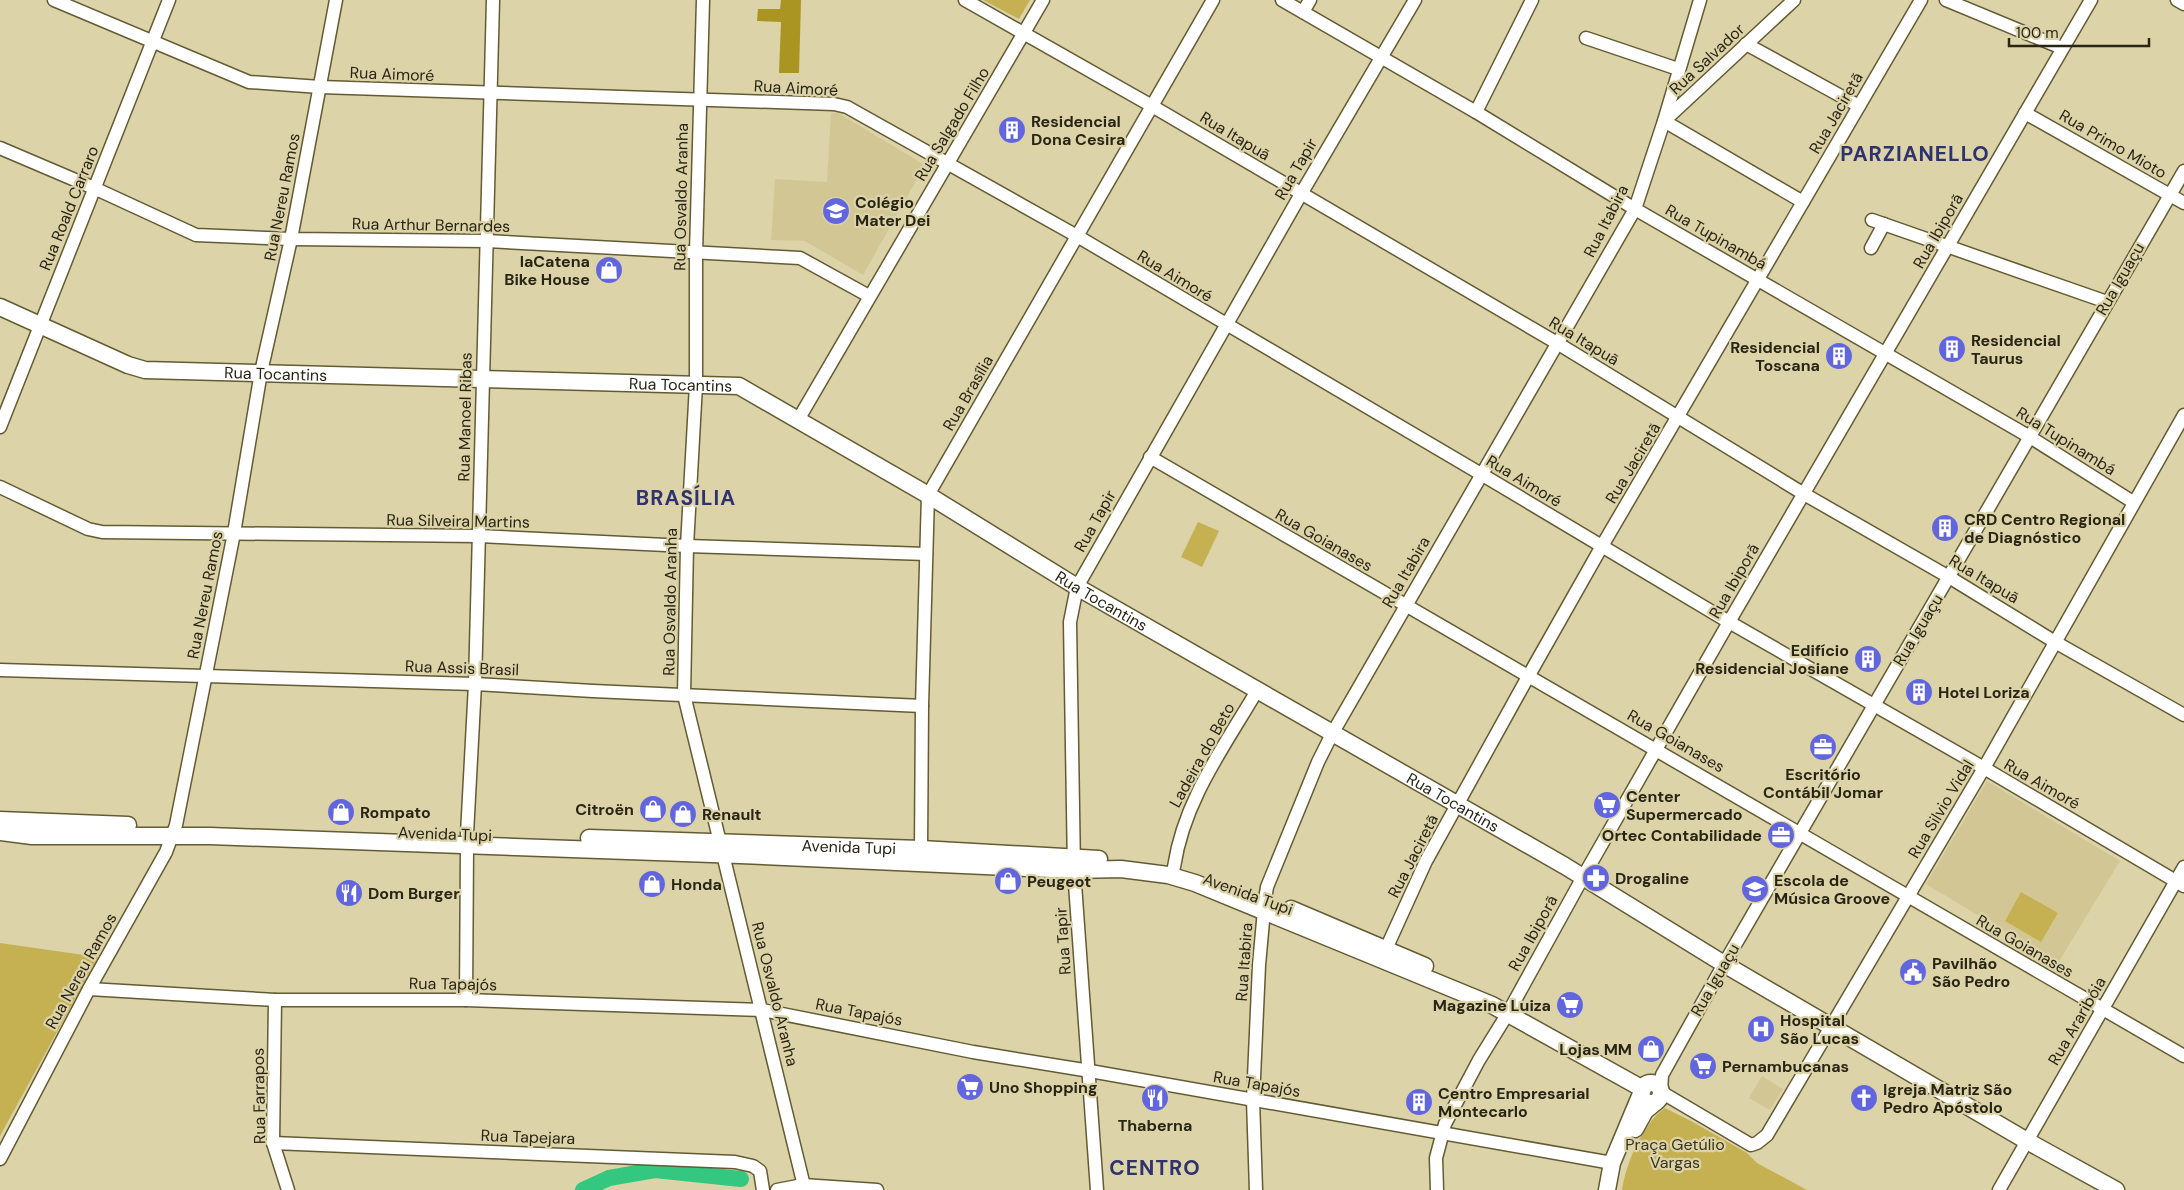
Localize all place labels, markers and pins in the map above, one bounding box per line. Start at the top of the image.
place label: Residencial Dona Cesira [1031,111,1125,150]
building icon: Residencial Dona Cesira [997,115,1027,145]
place label: Colégio Mater Dei [855,192,930,231]
school or university icon: Colégio Mater Dei [821,196,851,226]
place label: laCatena Bike House [504,251,590,290]
shop icon: laCatena Bike House [594,255,624,285]
place label: Residencial Taurus [1971,330,2061,369]
building icon: Residencial Taurus [1937,334,1967,364]
place label: Residencial Toscana [1730,337,1820,376]
building icon: Residencial Toscana [1824,341,1854,371]
place label: CRD Centro Regional de Diagnóstico [1964,509,2125,548]
building icon: CRD Centro Regional de Diagnóstico [1930,513,1960,543]
place label: Edifício Residencial Josiane [1695,640,1849,679]
building icon: Edifício Residencial Josiane [1853,644,1883,674]
building icon: Hotel Loriza [1904,677,1934,707]
place label: Hotel Loriza [1938,682,2030,703]
office icon: Escritório Contábil Jomar [1808,732,1838,762]
place label: Escritório Contábil Jomar [1763,764,1883,803]
place label: Center Supermercado [1626,786,1743,825]
supermarket icon: Center Supermercado [1592,790,1622,820]
shop icon: Citroën [638,794,668,824]
shop icon: Rompato [326,797,356,827]
place label: Citroën [575,799,634,820]
shop icon: Renault [668,799,698,829]
place label: Rompato [360,802,431,823]
place label: Renault [702,804,762,825]
office icon: Ortec Contabilidade [1766,820,1796,850]
place label: Ortec Contabilidade [1602,825,1762,846]
pharmacy icon: Drogaline [1581,863,1611,893]
shop icon: Peugeot [993,866,1023,896]
place label: Drogaline [1615,868,1689,889]
shop icon: Honda [637,869,667,899]
place label: Escola de Música Groove [1774,870,1890,909]
place label: Peugeot [1027,871,1091,892]
place label: Honda [671,874,722,895]
school or university icon: Escola de Música Groove [1740,874,1770,904]
restaurant icon: Dom Burger [334,878,364,908]
place label: Dom Burger [368,883,460,904]
place label: Pavilhão São Pedro [1932,953,2010,992]
public building icon: Pavilhão São Pedro [1898,957,1928,987]
supermarket icon: Magazine Luiza [1555,990,1585,1020]
place label: Magazine Luiza [1433,995,1551,1016]
place label: Hospital São Lucas [1780,1010,1859,1049]
hospital icon: Hospital São Lucas [1746,1014,1776,1044]
shop icon: Lojas MM [1636,1034,1666,1064]
place label: Lojas MM [1559,1039,1632,1060]
supermarket icon: Pernambucanas [1688,1051,1718,1081]
place label: Pernambucanas [1722,1056,1849,1077]
supermarket icon: Uno Shopping [955,1072,985,1102]
place label: Uno Shopping [989,1077,1097,1098]
place label: Igreja Matriz São Pedro Apóstolo [1883,1079,2012,1118]
restaurant icon: Thaberna [1140,1083,1170,1113]
place label: Centro Empresarial Montecarlo [1438,1083,1590,1122]
church icon: Igreja Matriz São Pedro Apóstolo [1849,1083,1879,1113]
building icon: Centro Empresarial Montecarlo [1404,1087,1434,1117]
place label: Thaberna [1118,1115,1192,1136]

